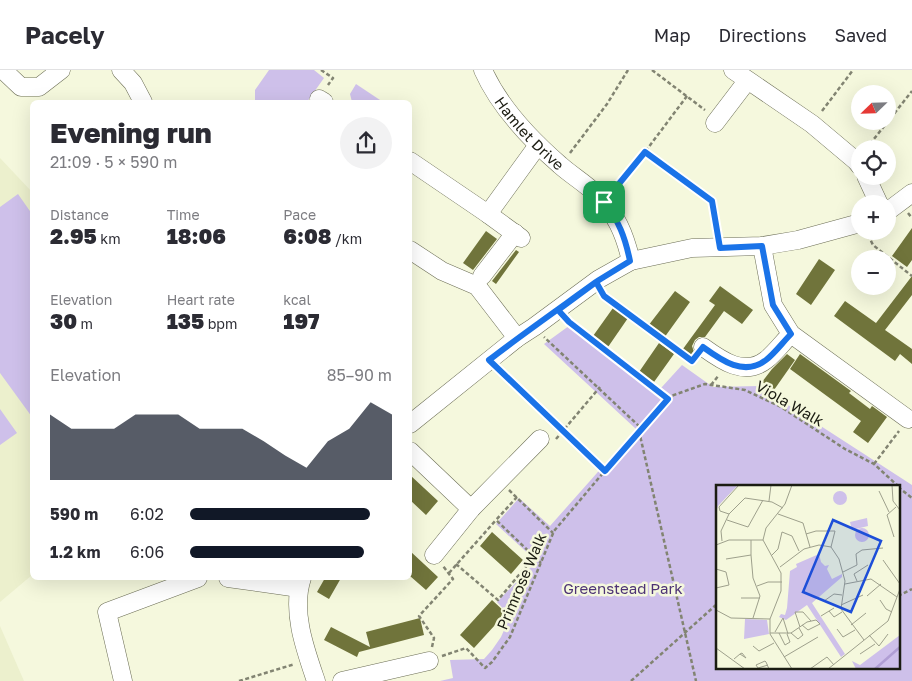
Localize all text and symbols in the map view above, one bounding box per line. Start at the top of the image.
text: Pacely [25,20,105,49]
text: Map [654,24,690,46]
text: Directions [718,24,806,46]
text: Saved [834,24,887,46]
north arrow [851,85,896,130]
map controls [851,85,896,295]
street label: Hamlet Drive [491,93,568,174]
text: Evening run [50,116,212,149]
button: share [340,117,392,169]
button: locate [851,140,896,185]
text: 21:09 · 5 × 590 m [50,152,177,172]
pin [583,181,625,223]
icon: arrive [590,188,618,216]
button: + [851,195,896,240]
text: Distance [50,206,109,223]
text: Time [167,206,200,223]
text: Pace [283,206,316,223]
text: 2.95 [50,223,97,249]
text: 18:06 [167,223,226,249]
text: 6:08 [283,223,332,249]
text: km [97,230,121,247]
text: /km [332,230,362,247]
button: − [851,250,896,295]
text: Elevation [50,291,112,308]
text: Heart rate [167,291,235,308]
text: kcal [283,291,311,308]
text: 30 [50,308,77,334]
text: 135 [167,308,204,334]
text: 197 [283,308,320,334]
text: m [77,315,93,332]
text: bpm [204,315,237,332]
text: Elevation [50,365,121,385]
text: 85–90 m [327,365,392,385]
street label: Viola Walk [753,376,828,430]
inset map [716,485,900,668]
text: 590 m [50,504,98,524]
text: 6:02 [130,504,164,524]
street label: Primrose Walk [492,529,550,632]
text: 1.2 km [50,542,100,562]
text: 6:06 [130,542,164,562]
park label: Greenstead Park [563,579,683,597]

